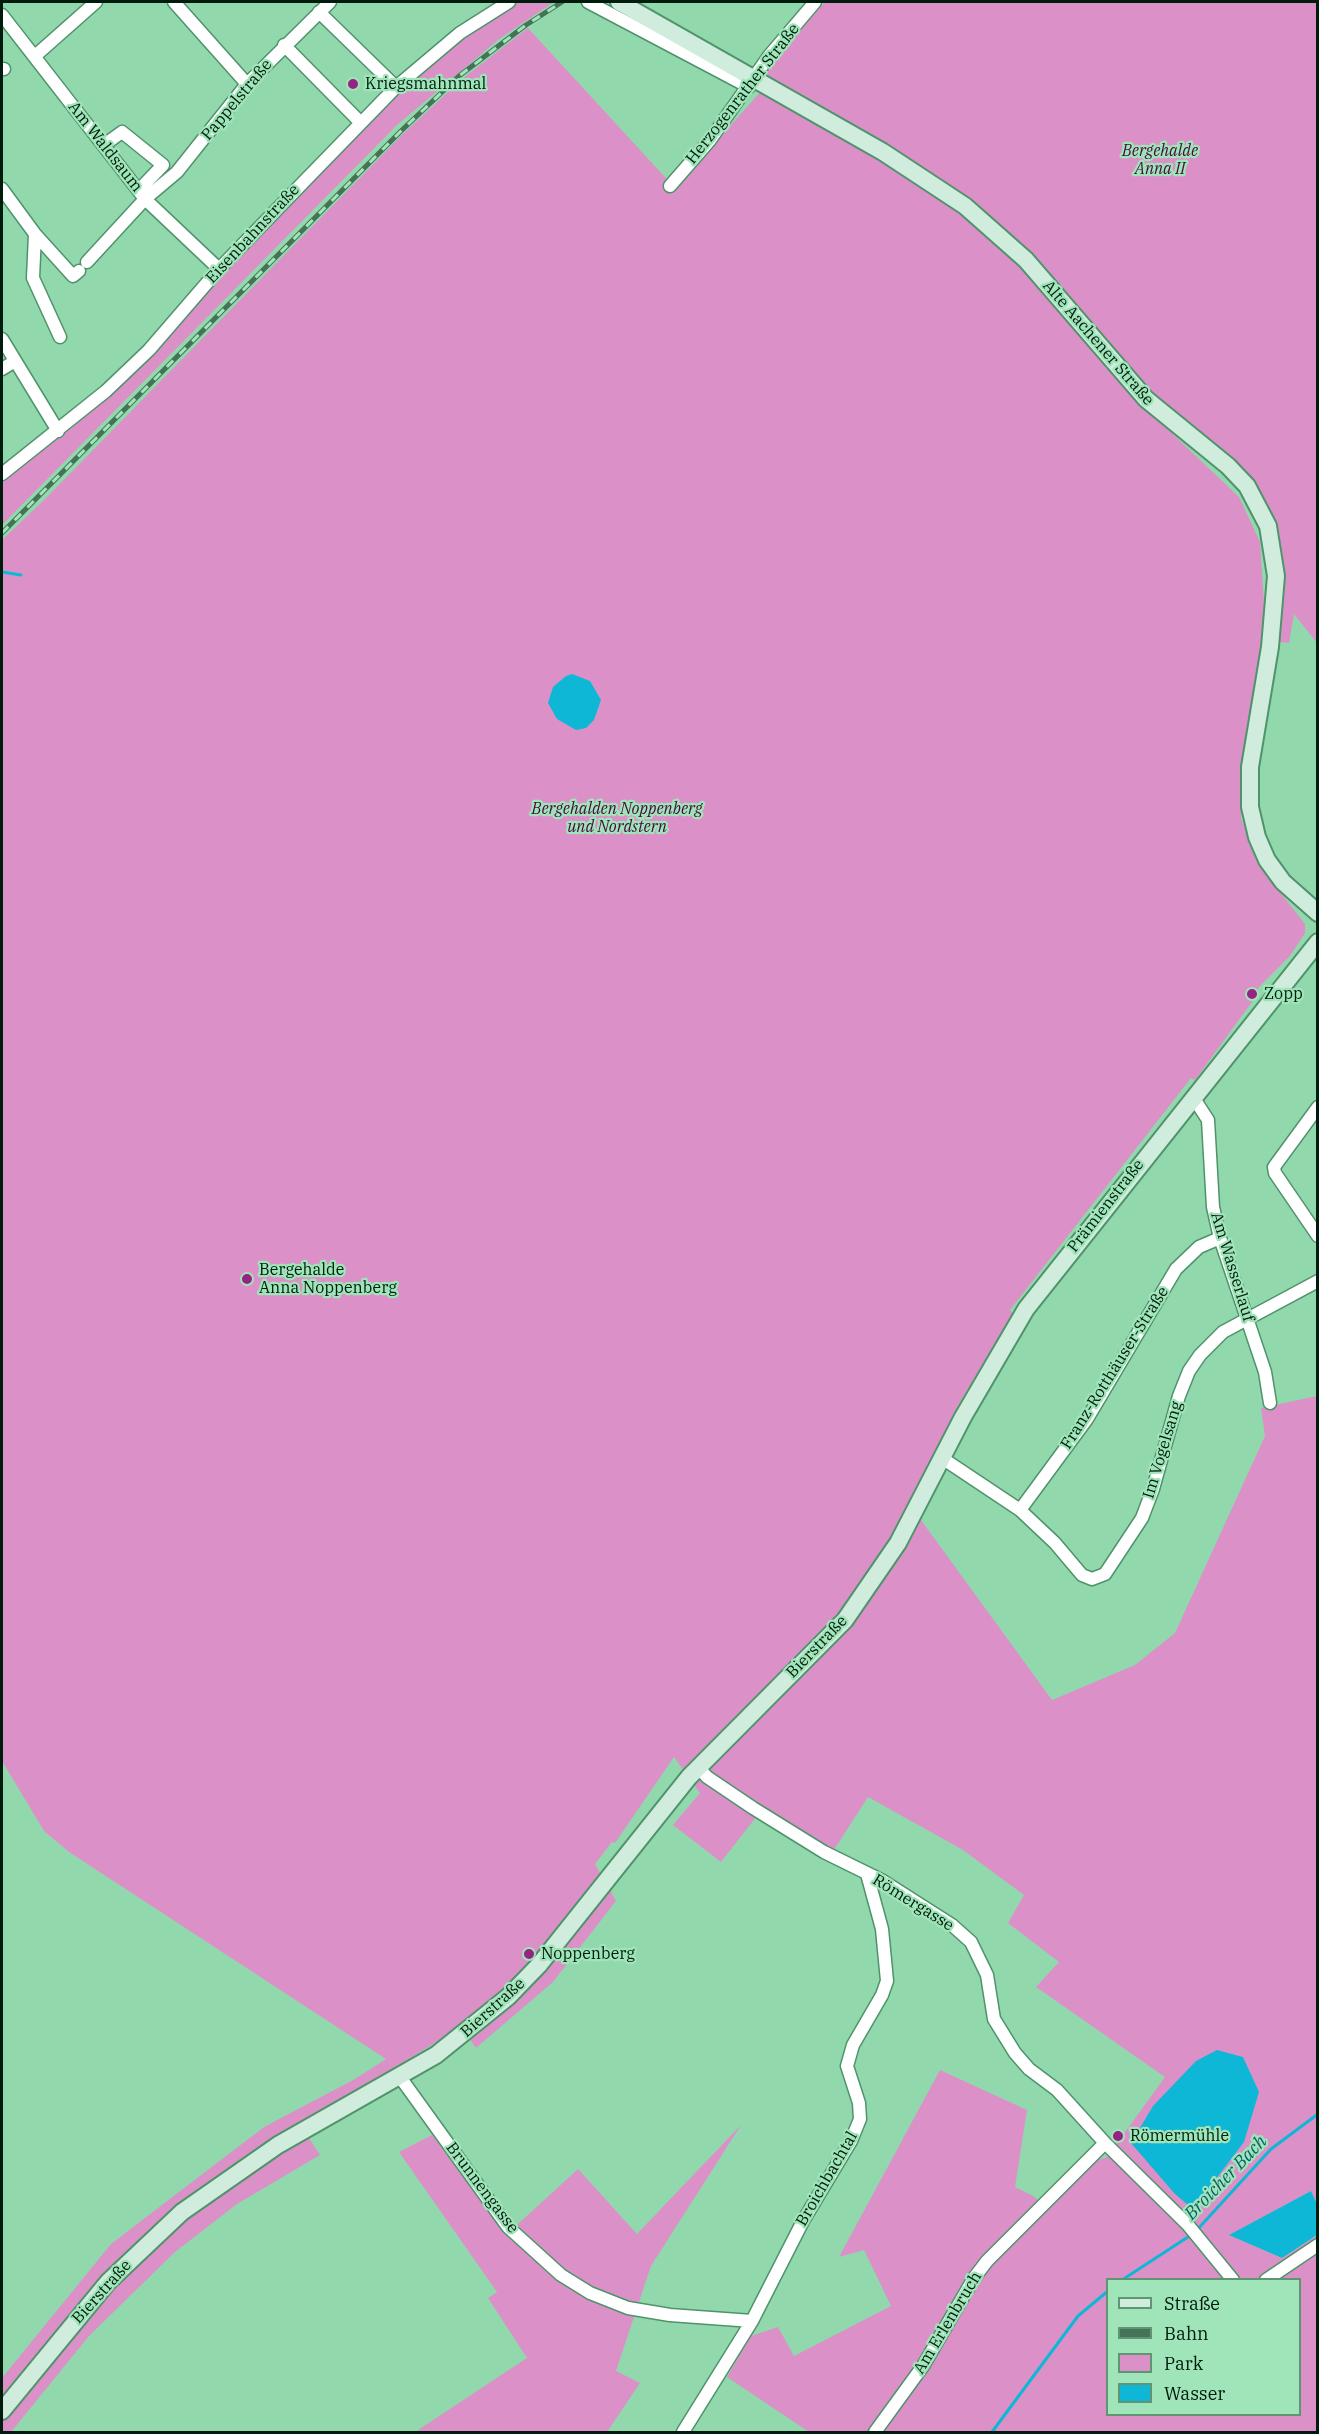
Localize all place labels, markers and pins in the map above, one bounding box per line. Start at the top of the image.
place label: Kriegsmahnmal [365,74,486,94]
marker: Kriegsmahnmal [346,77,360,91]
place label: Zopp [1264,984,1303,1004]
marker: Zopp [1245,987,1259,1001]
place label: Bergehalde Anna Noppenberg [259,1260,397,1298]
marker: Bergehalde Anna Noppenberg [240,1272,254,1286]
place label: Noppenberg [541,1944,635,1964]
marker: Noppenberg [522,1947,536,1961]
place label: Römermühle [1130,2126,1229,2146]
marker: Römermühle [1111,2129,1125,2143]

